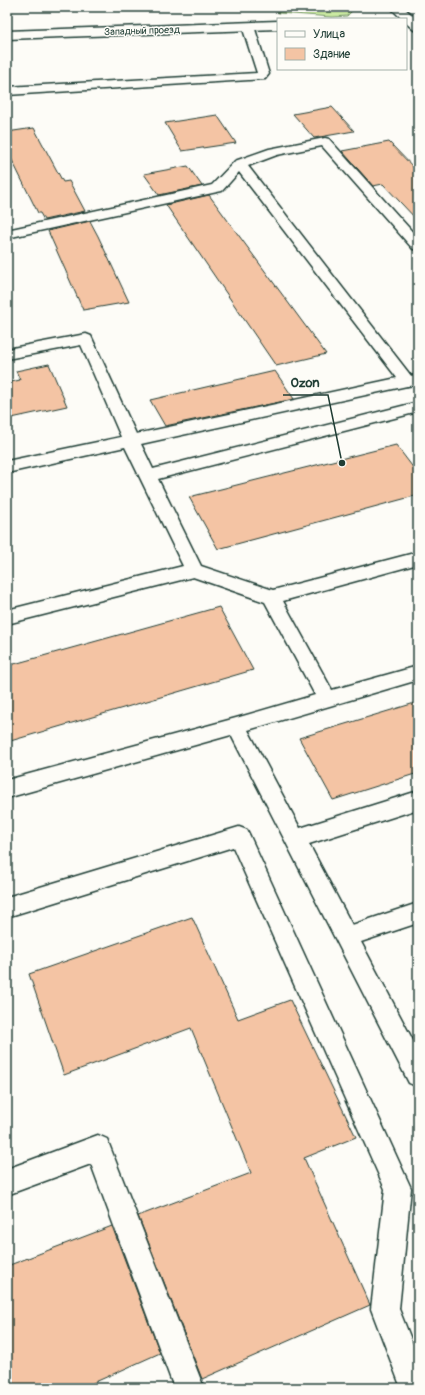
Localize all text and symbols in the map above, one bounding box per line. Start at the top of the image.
legend [277,18,407,70]
street label: Западный проезд [104,24,180,38]
text: Улица [313,27,345,42]
text: Здание [313,47,350,62]
callout: Ozon [283,370,328,395]
text: Ozon [290,375,320,391]

